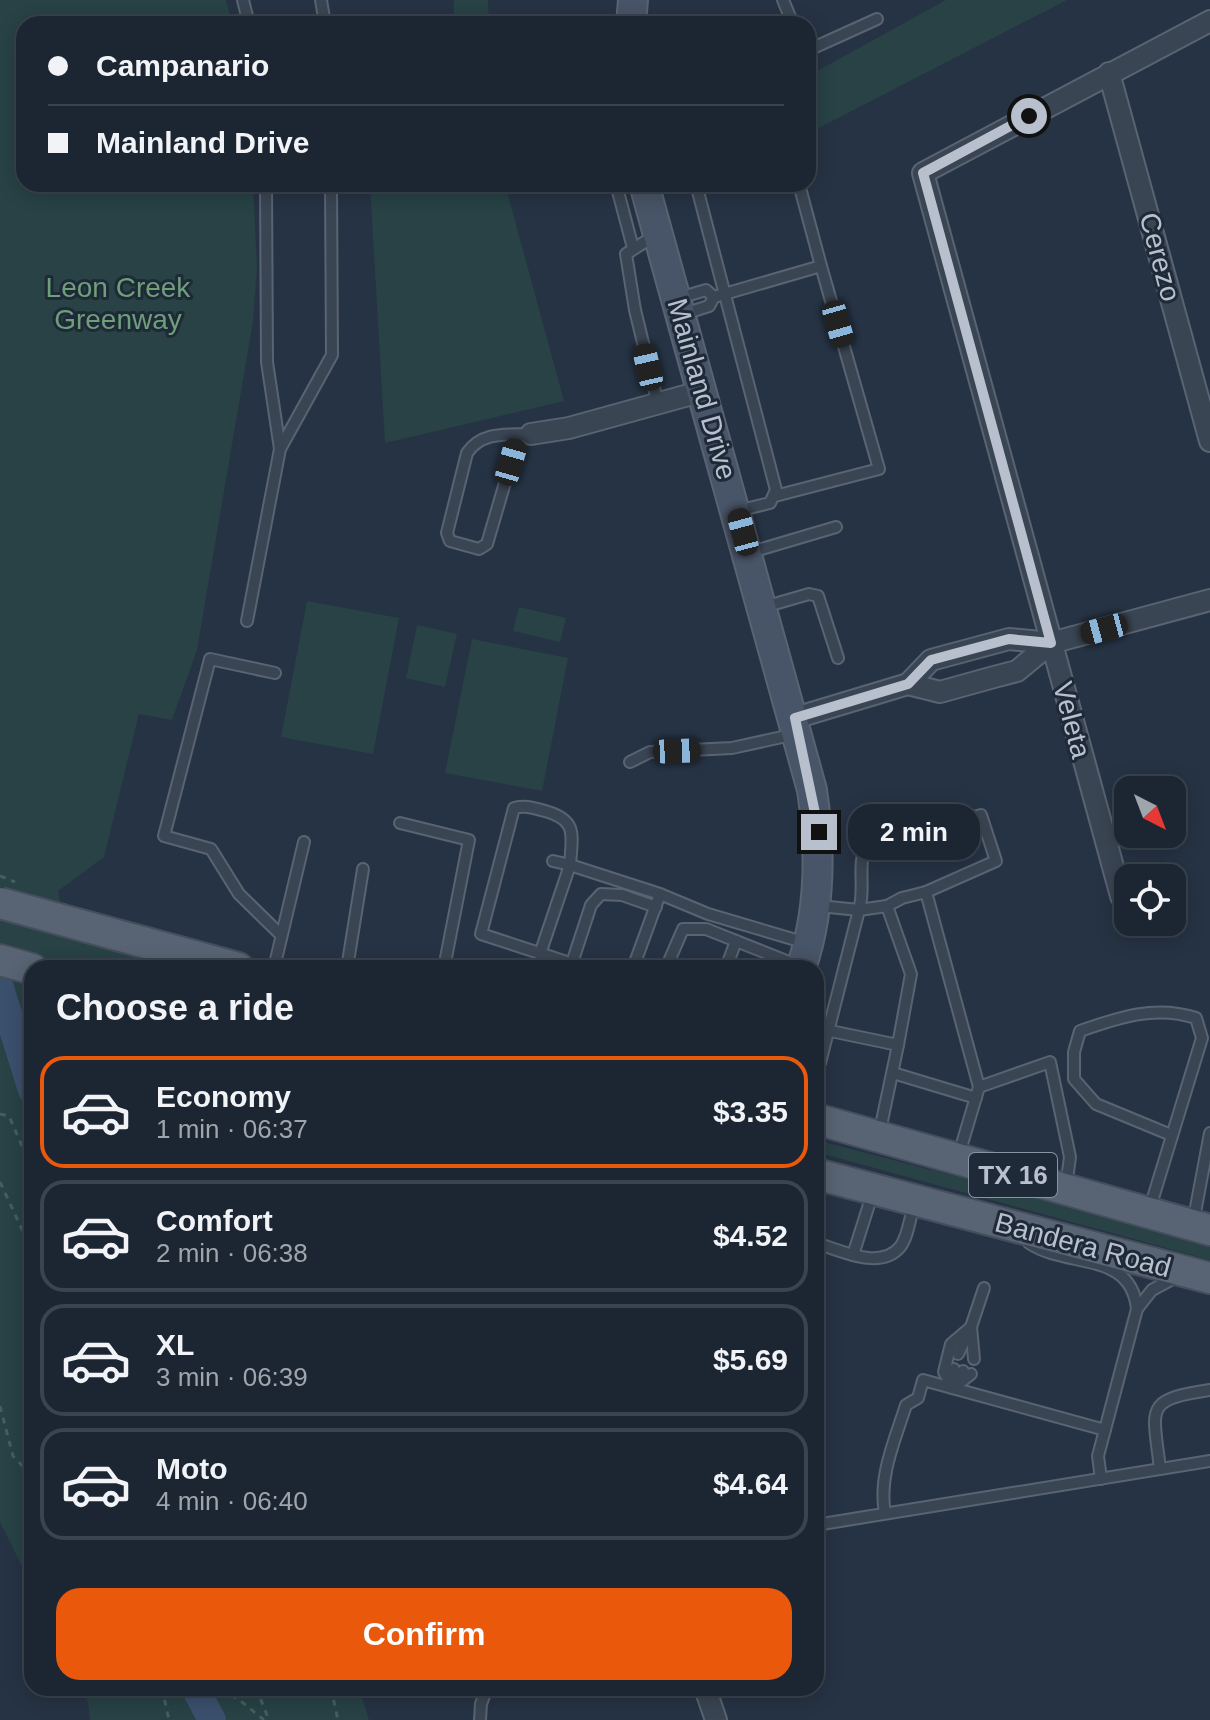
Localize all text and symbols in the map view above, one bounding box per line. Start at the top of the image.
text: Campanario [96,49,269,82]
route start [1011,98,1047,134]
text: Mainland Drive [96,126,309,159]
street label: Cerezo [1133,209,1187,305]
park label: Leon Creek Greenway [46,272,191,335]
street label: Mainland Drive [661,295,743,483]
car [820,298,856,350]
car [631,341,665,393]
car [493,436,529,488]
car [725,506,761,558]
car [1078,611,1130,647]
street label: Veleta [1047,678,1097,762]
car [653,738,701,764]
north arrow [1114,776,1186,848]
map controls [1114,776,1186,936]
callout: 2 min [847,804,979,860]
route end [801,814,837,850]
text: 2 min [880,817,948,847]
button: locate [1114,864,1186,936]
text: Choose a ride [56,987,294,1028]
icon: car [60,1076,132,1148]
text: Economy [156,1080,291,1113]
text: $3.35 [713,1095,788,1128]
text: 1 min · 06:37 [156,1114,308,1144]
road number: TX 16 [969,1153,1057,1197]
icon: car [60,1200,132,1272]
text: Comfort [156,1204,273,1237]
street label: Bandera Road [992,1207,1174,1283]
text: $4.52 [713,1219,788,1252]
text: 2 min · 06:38 [156,1238,308,1268]
icon: car [60,1324,132,1396]
text: XL [156,1328,194,1361]
text: $5.69 [713,1343,788,1376]
text: 3 min · 06:39 [156,1362,308,1392]
icon: car [60,1448,132,1520]
text: Moto [156,1452,228,1485]
text: $4.64 [713,1467,788,1500]
text: 4 min · 06:40 [156,1486,308,1516]
button: Confirm [56,1588,792,1680]

